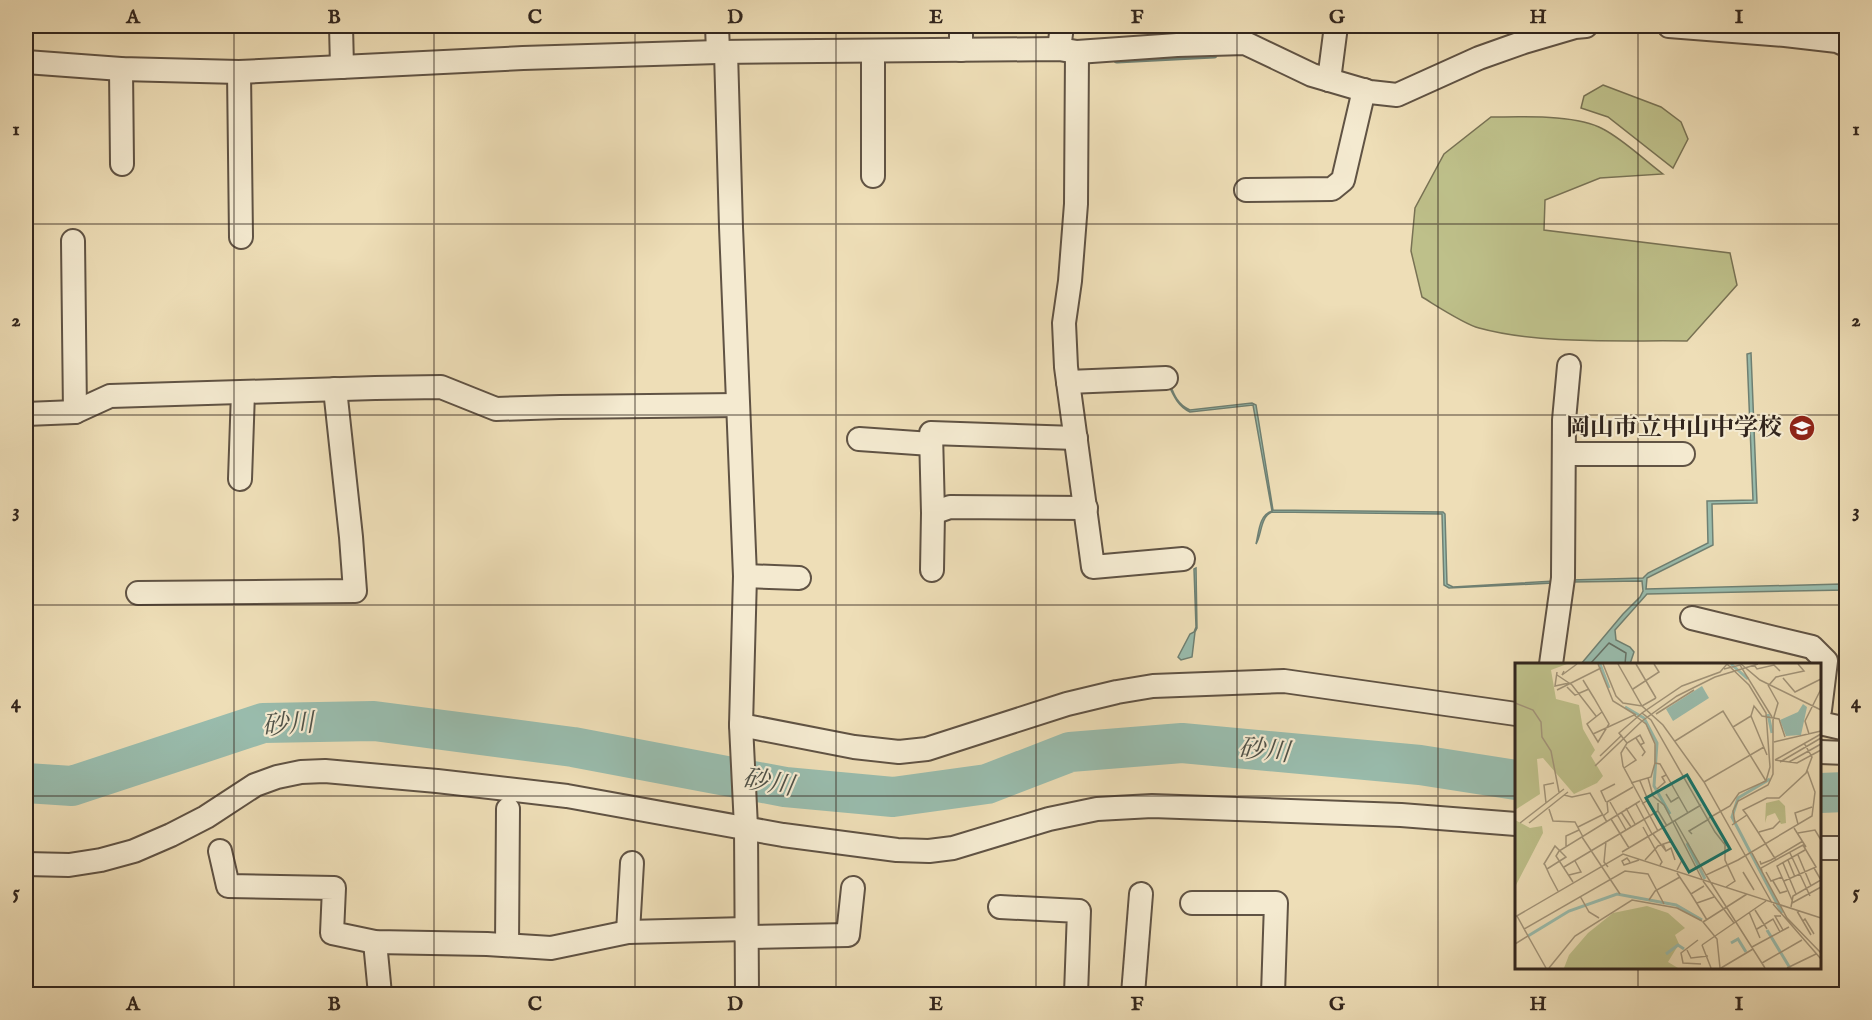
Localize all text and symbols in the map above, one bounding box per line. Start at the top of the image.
text: A [125,5,141,30]
text: B [327,5,341,30]
text: C [528,5,542,30]
text: D [727,5,743,30]
text: E [929,5,943,30]
text: F [1131,5,1144,30]
text: G [1329,5,1346,30]
text: H [1529,5,1547,30]
text: I [1735,5,1744,30]
text: 1 [12,117,20,142]
text: 1 [1852,117,1860,142]
text: 2 [11,308,21,333]
text: 2 [1851,308,1861,333]
place label: 岡山市立中山中学校 [1566,413,1782,444]
school or university icon: 岡山市立中山中学校 [1787,413,1817,443]
text: 3 [12,499,20,524]
text: 3 [1852,499,1860,524]
inset map [1515,663,1821,969]
text: 4 [11,690,22,715]
text: 4 [1851,690,1862,715]
water label: 砂川 [261,707,318,743]
water label: 砂川 [1237,732,1294,770]
water label: 砂川 [740,763,799,804]
text: 5 [12,880,20,905]
text: 5 [1852,880,1860,905]
text: A [125,992,141,1017]
text: B [327,992,341,1017]
text: C [528,992,542,1017]
text: D [727,992,743,1017]
text: E [929,992,943,1017]
text: F [1131,992,1144,1017]
text: G [1329,992,1346,1017]
text: H [1529,992,1547,1017]
text: I [1735,992,1744,1017]

